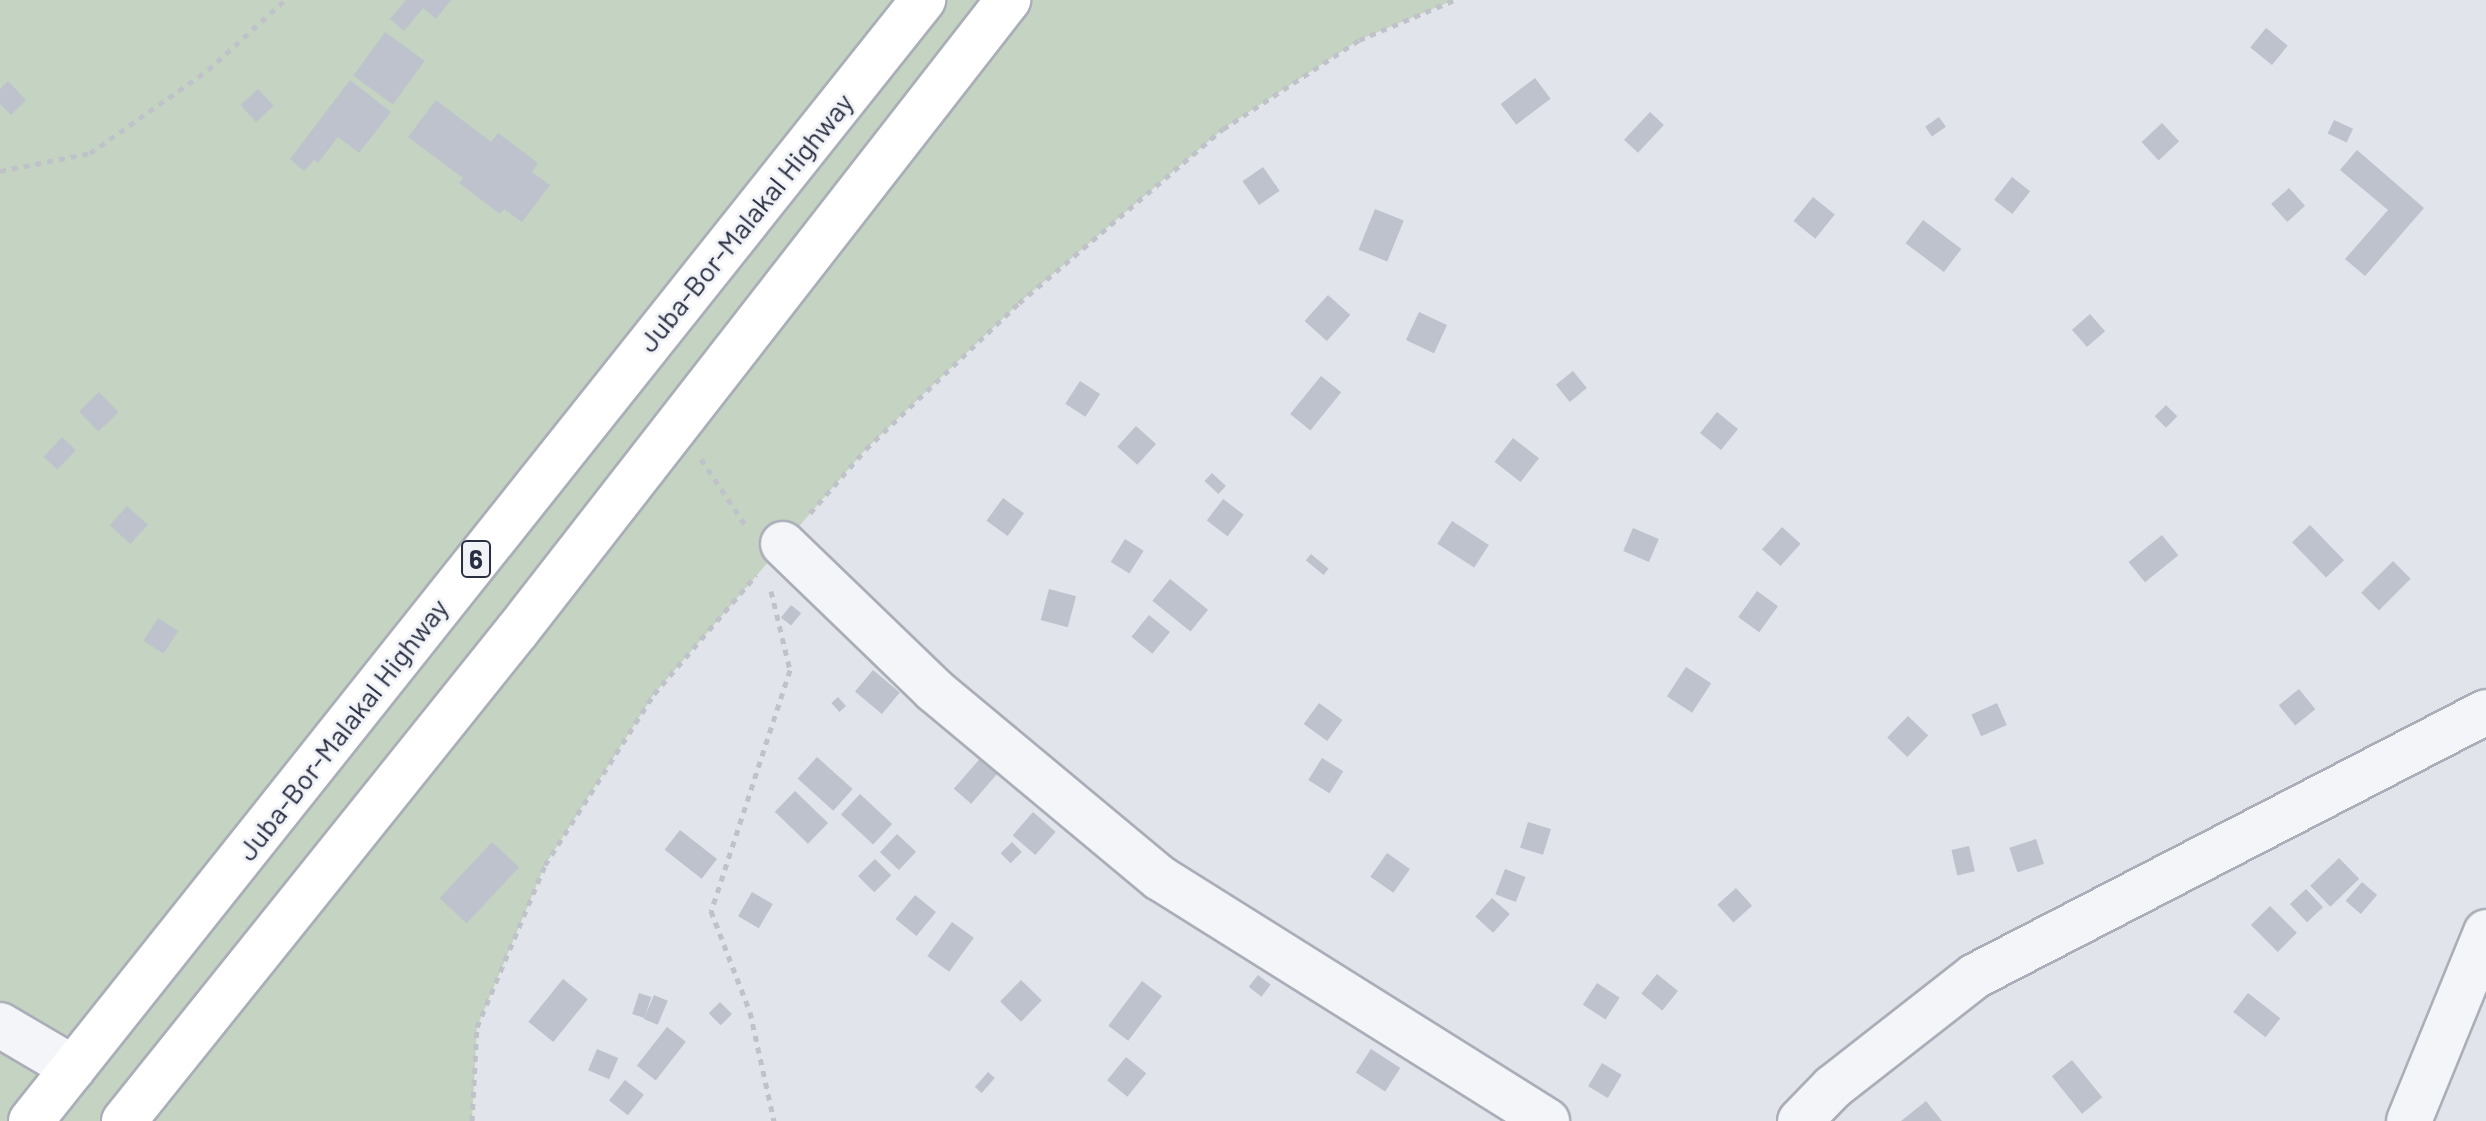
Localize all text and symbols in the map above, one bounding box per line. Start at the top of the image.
street label: Juba-Bor-Malakal Highway [630,86,860,358]
road number: 6 [460,537,492,581]
street label: Juba-Bor-Malakal Highway [229,591,455,867]

